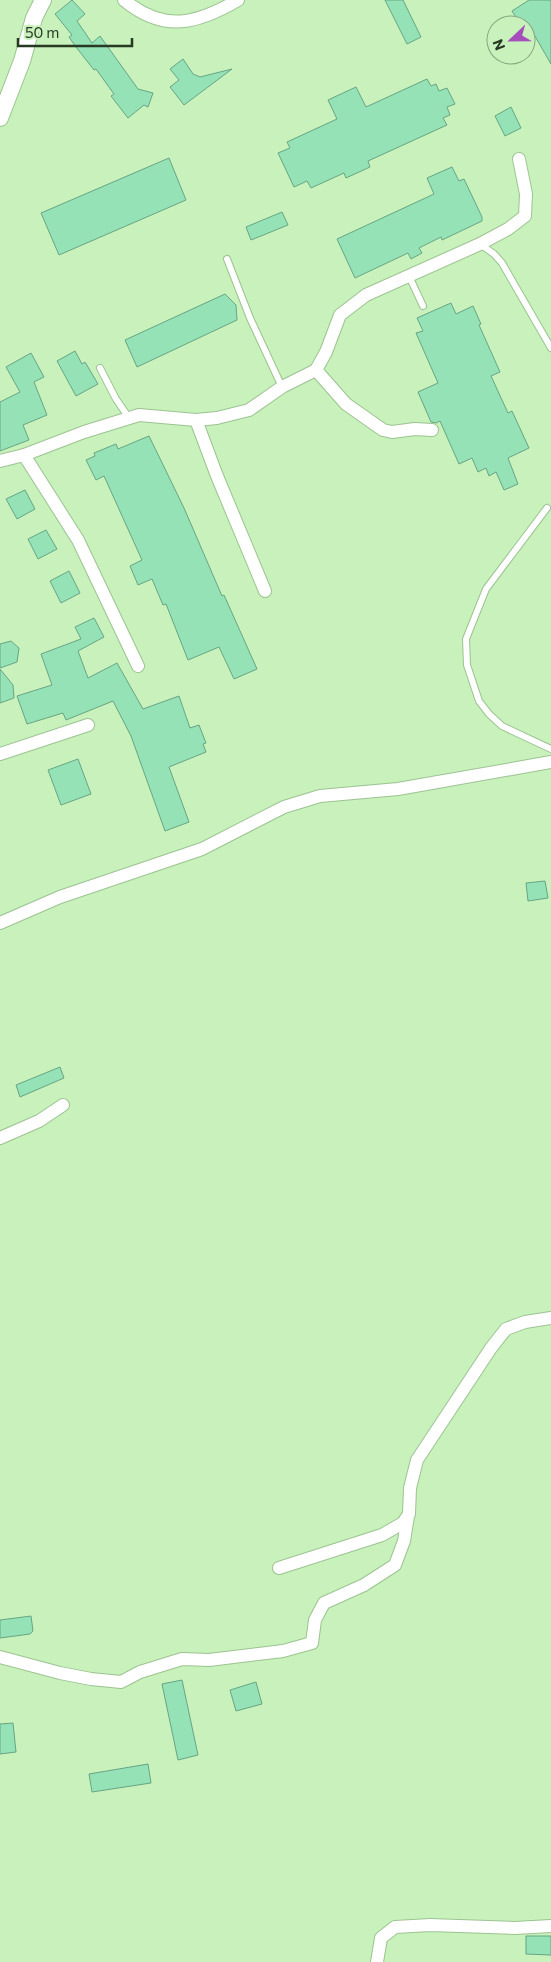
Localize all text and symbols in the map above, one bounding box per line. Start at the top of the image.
scale bar [18,15,131,47]
north arrow [486,15,536,65]
text: 50 m [25,23,59,41]
text: N [489,37,508,53]

